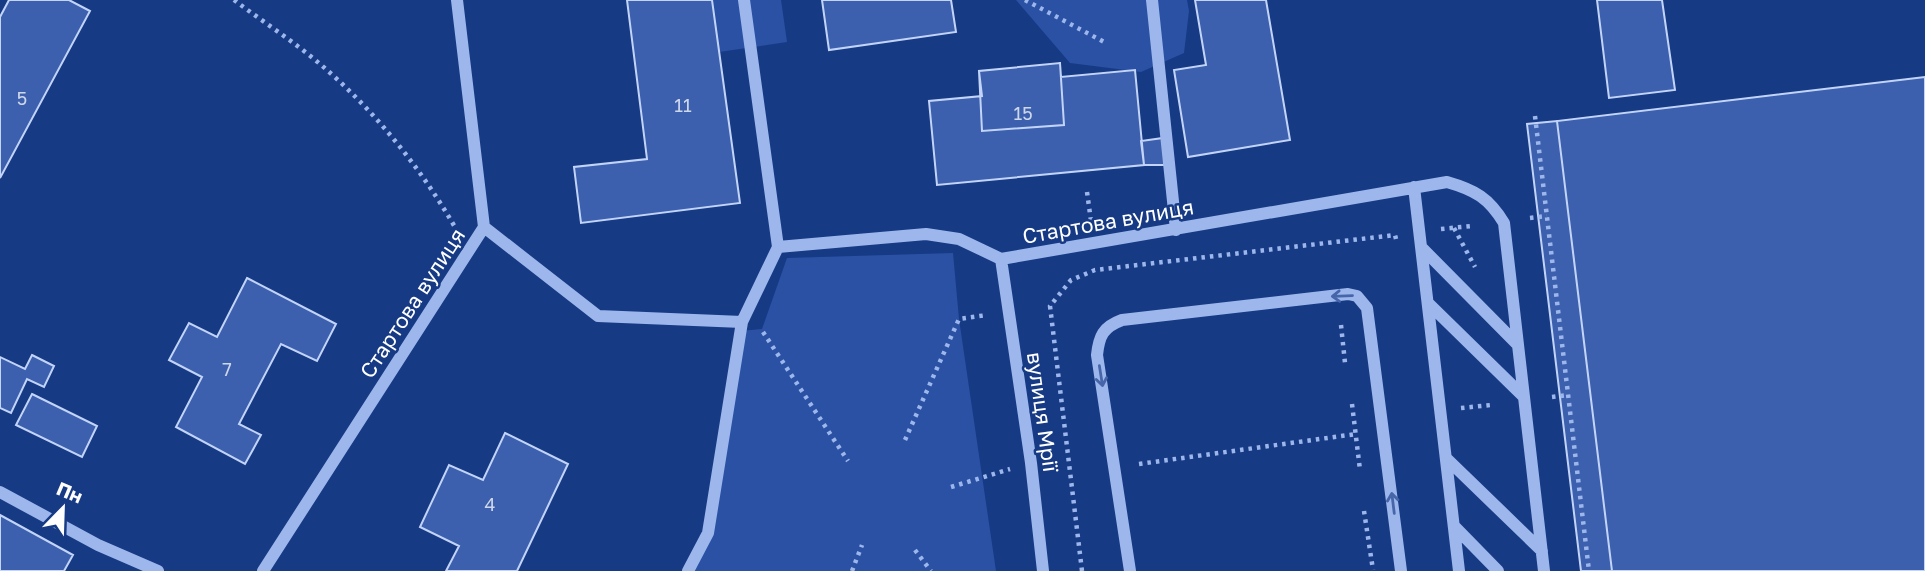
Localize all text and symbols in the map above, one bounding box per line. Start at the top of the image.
house number: 5 [17,87,27,109]
house number: 11 [674,94,692,116]
house number: 15 [1013,102,1033,124]
street label: Стартова вулиця [1020,193,1196,249]
street label: Стартова вулиця [354,223,470,383]
one-way arrow [1331,289,1354,303]
street label: вулиця Мрії [1022,350,1064,475]
house number: 7 [222,358,232,380]
one-way arrow [1095,364,1108,386]
north arrow [28,473,98,543]
text: Пн [53,476,86,508]
one-way arrow [1386,492,1399,515]
house number: 4 [485,493,496,515]

